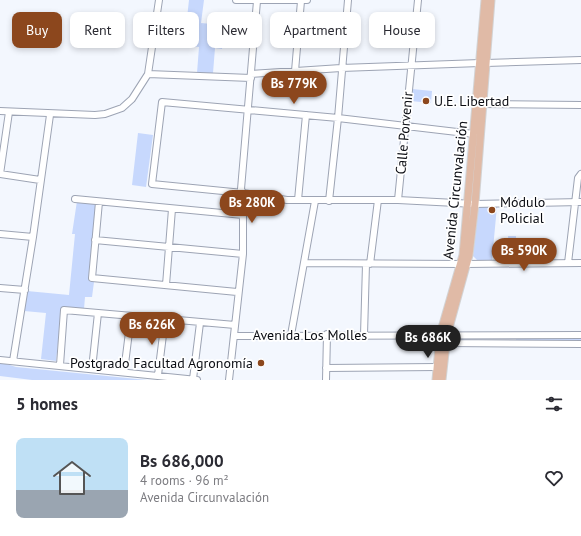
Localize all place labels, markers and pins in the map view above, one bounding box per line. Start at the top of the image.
pin: Bs 779K [257,71,331,105]
place label: U.E. Libertad [434,92,509,110]
marker: U.E. Libertad [421,96,431,106]
pin: Bs 280K [215,190,289,224]
place label: Módulo Policial [500,193,545,227]
marker: Módulo Policial [487,205,497,215]
pin: Bs 590K [487,238,561,272]
pin: Bs 626K [115,312,189,346]
pin: Bs 686K [391,325,465,359]
place label: Postgrado Facultad Agronomía [70,354,253,372]
marker: Postgrado Facultad Agronomía [256,358,266,368]

